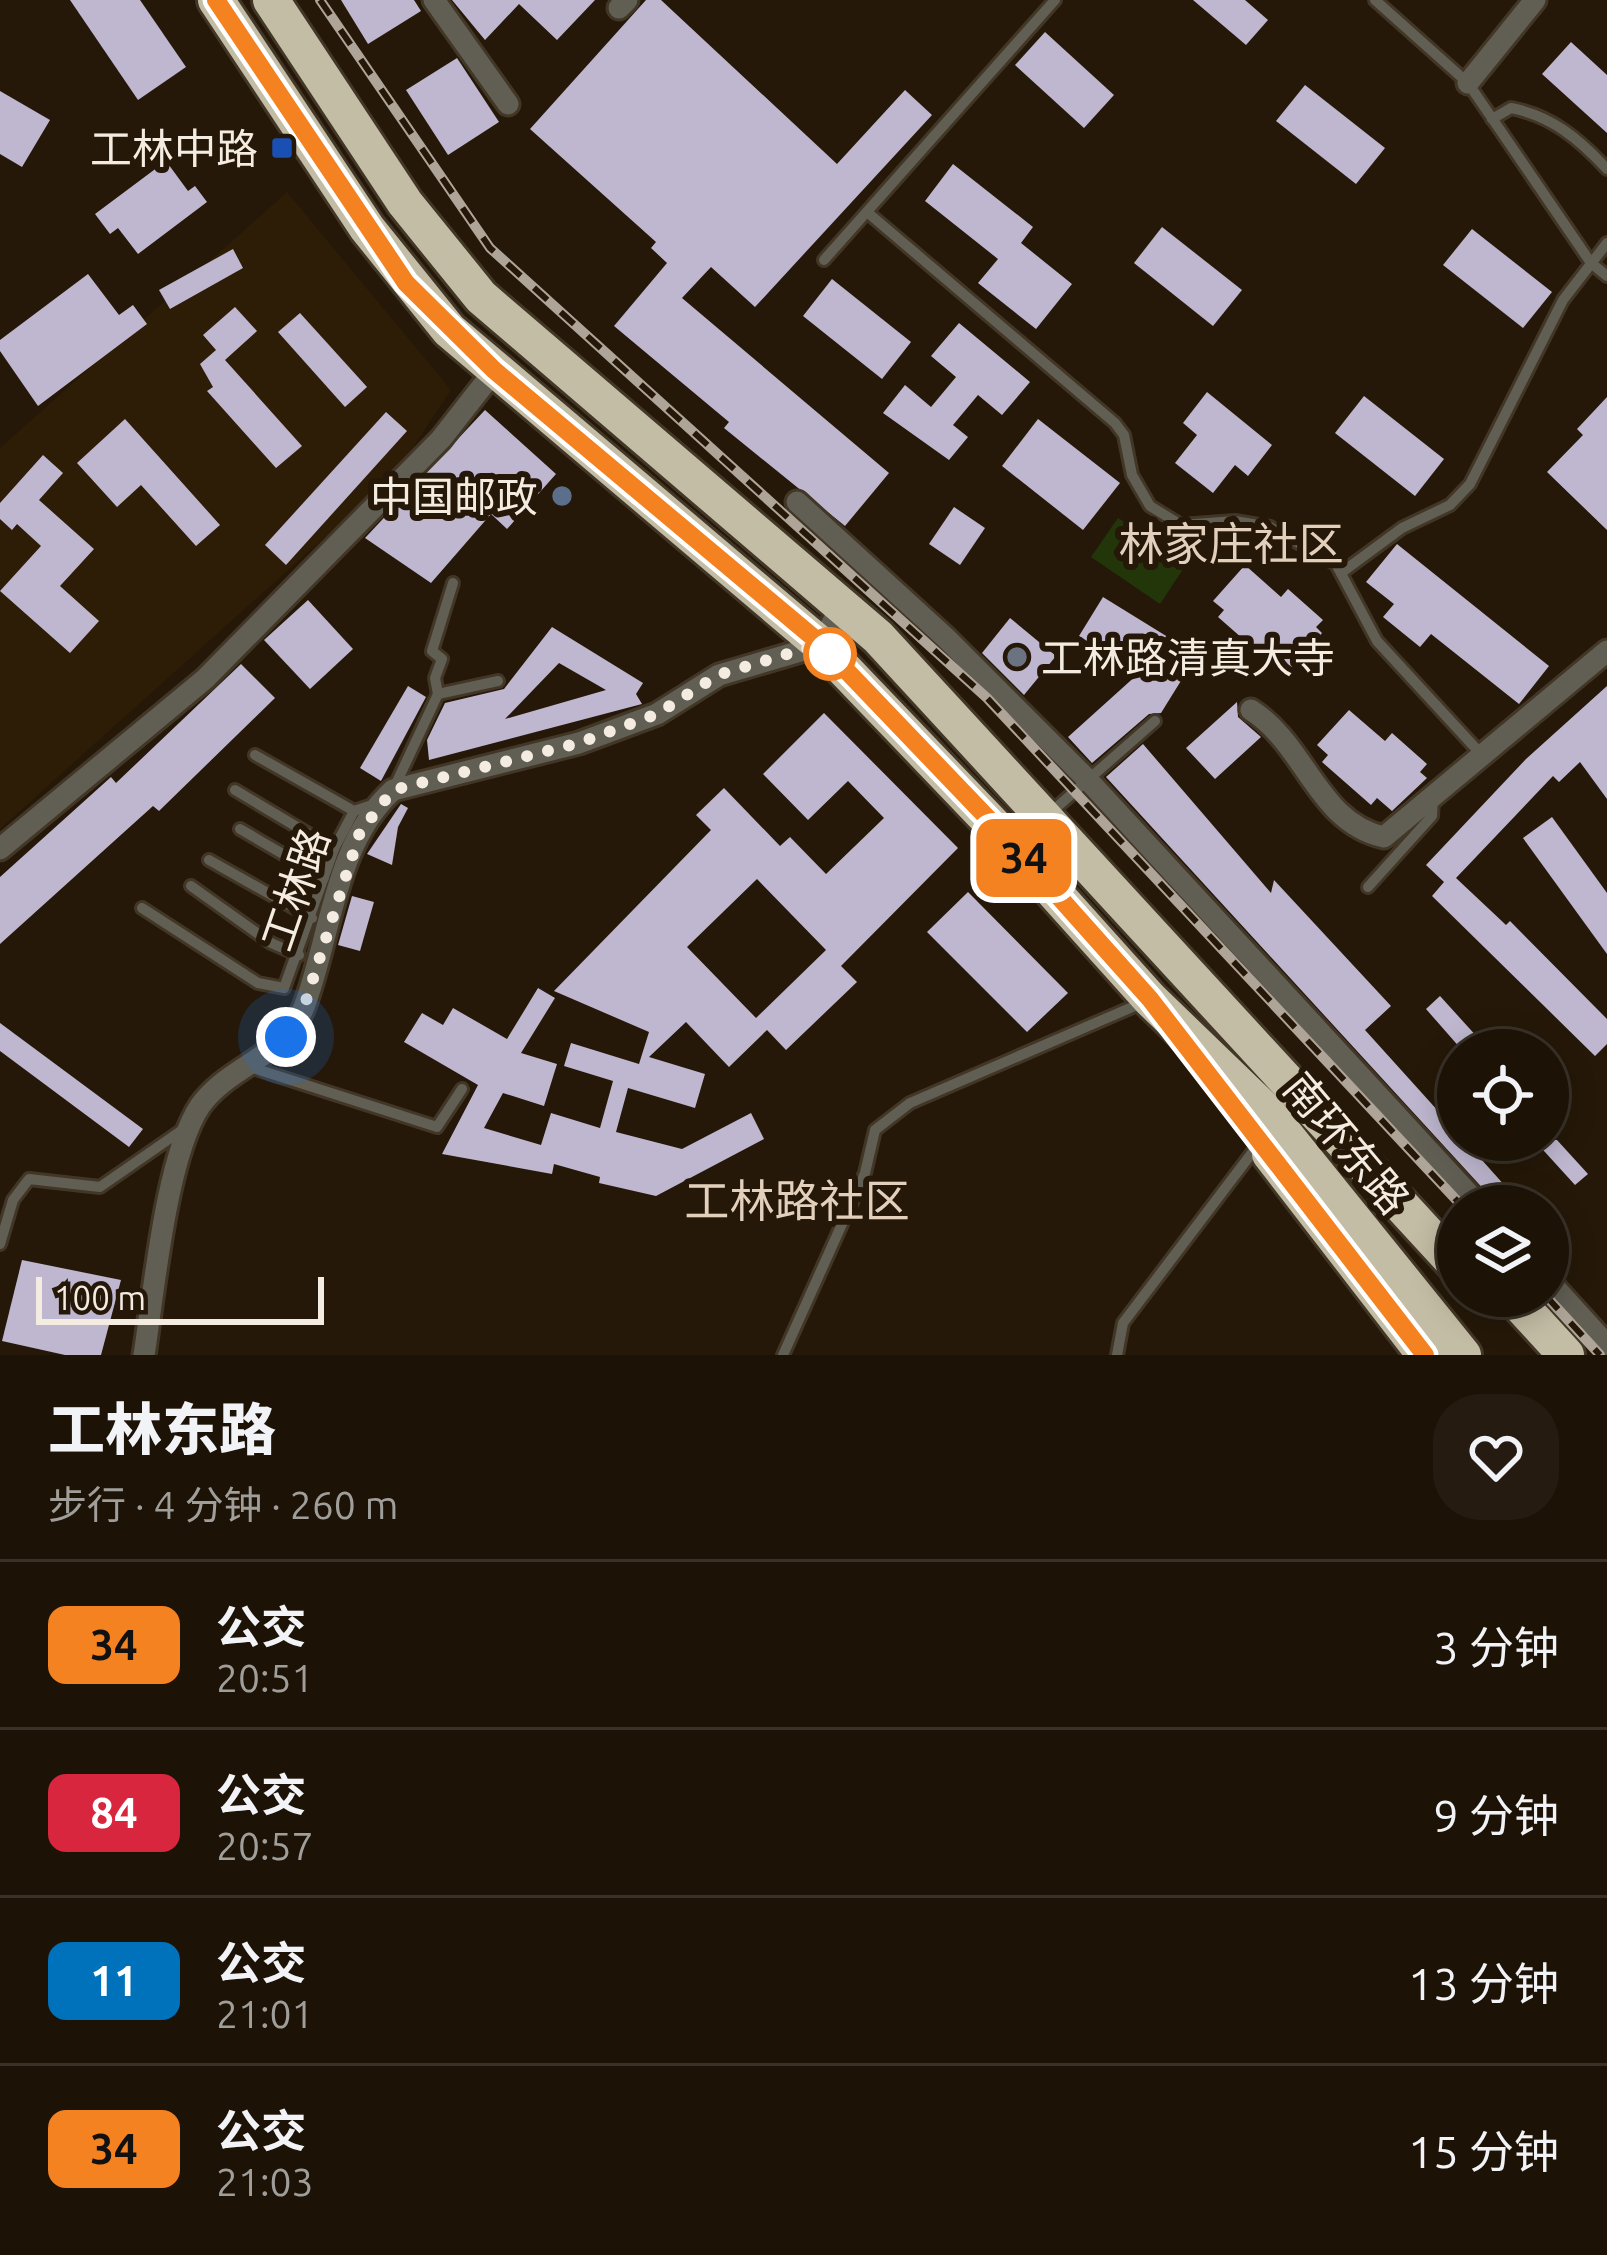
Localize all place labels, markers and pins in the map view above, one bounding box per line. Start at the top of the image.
place label: 工林中路 [90,125,258,172]
marker: 工林中路 [269,135,295,161]
place label: 中国邮政 [370,473,538,520]
marker: 中国邮政 [549,483,575,509]
unlabelled marker [805,629,855,679]
place label: 工林路清真大寺 [1041,634,1335,681]
marker: 工林路清真大寺 [1004,644,1030,670]

